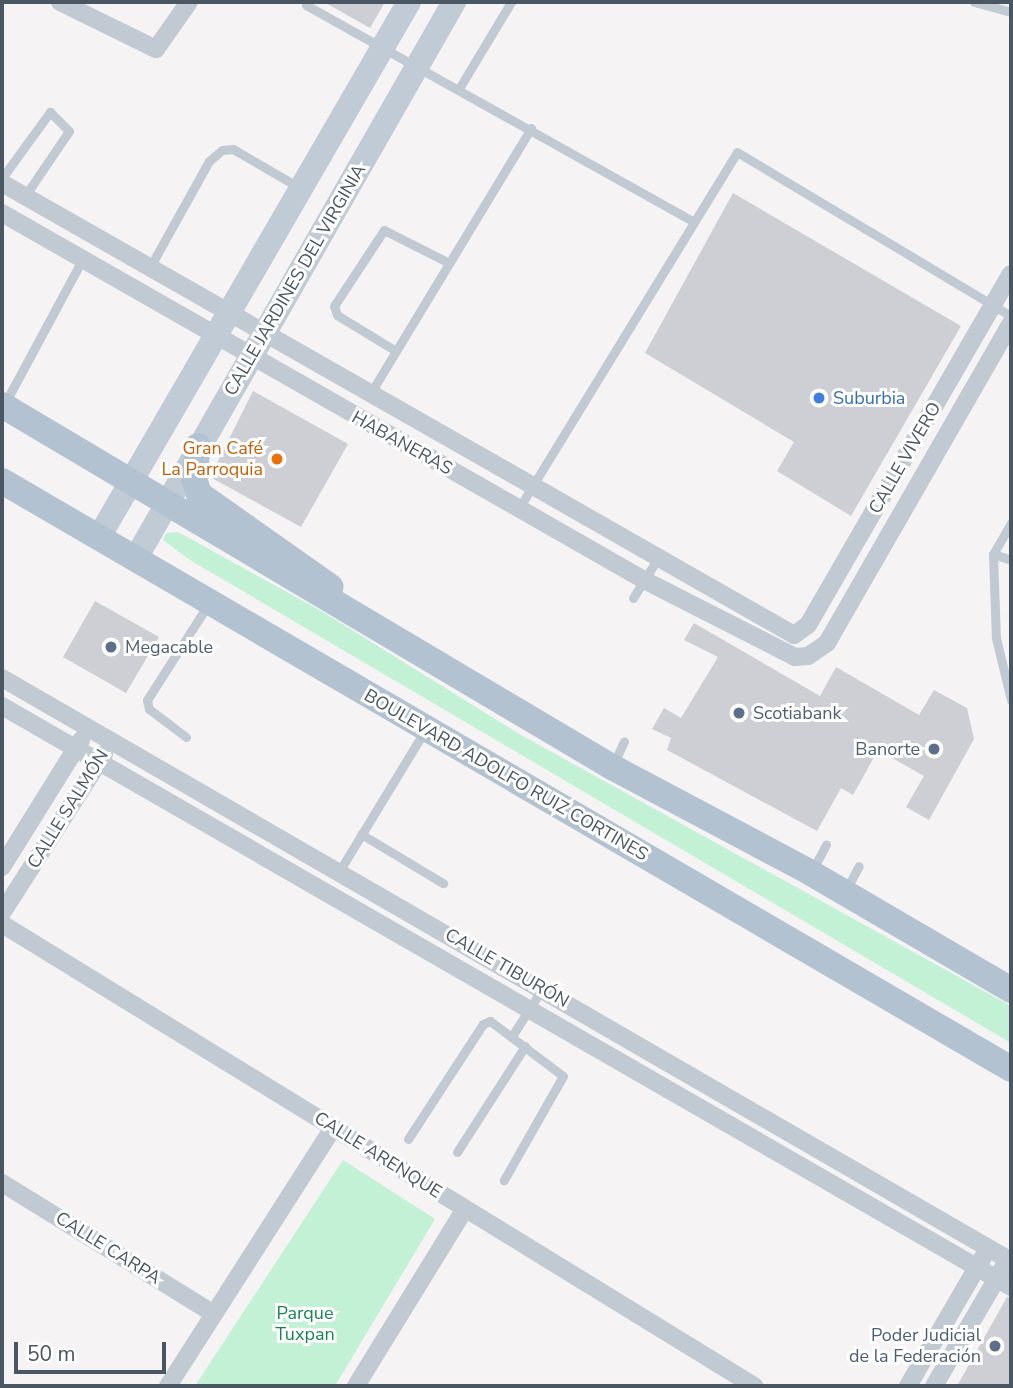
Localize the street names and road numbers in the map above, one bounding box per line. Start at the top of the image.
street label: CALLE JARDINES DEL VIRGINIA [220,160,370,400]
street label: CALLE VIVERO [864,398,946,518]
street label: HABANERAS [348,406,456,480]
street label: BOULEVARD ADOLFO RUIZ CORTINES [360,685,652,865]
street label: CALLE SALMÓN [23,746,113,872]
street label: CALLE TIBURÓN [441,924,573,1012]
street label: CALLE ARENQUE [310,1107,446,1203]
street label: CALLE CARPA [51,1207,165,1289]

